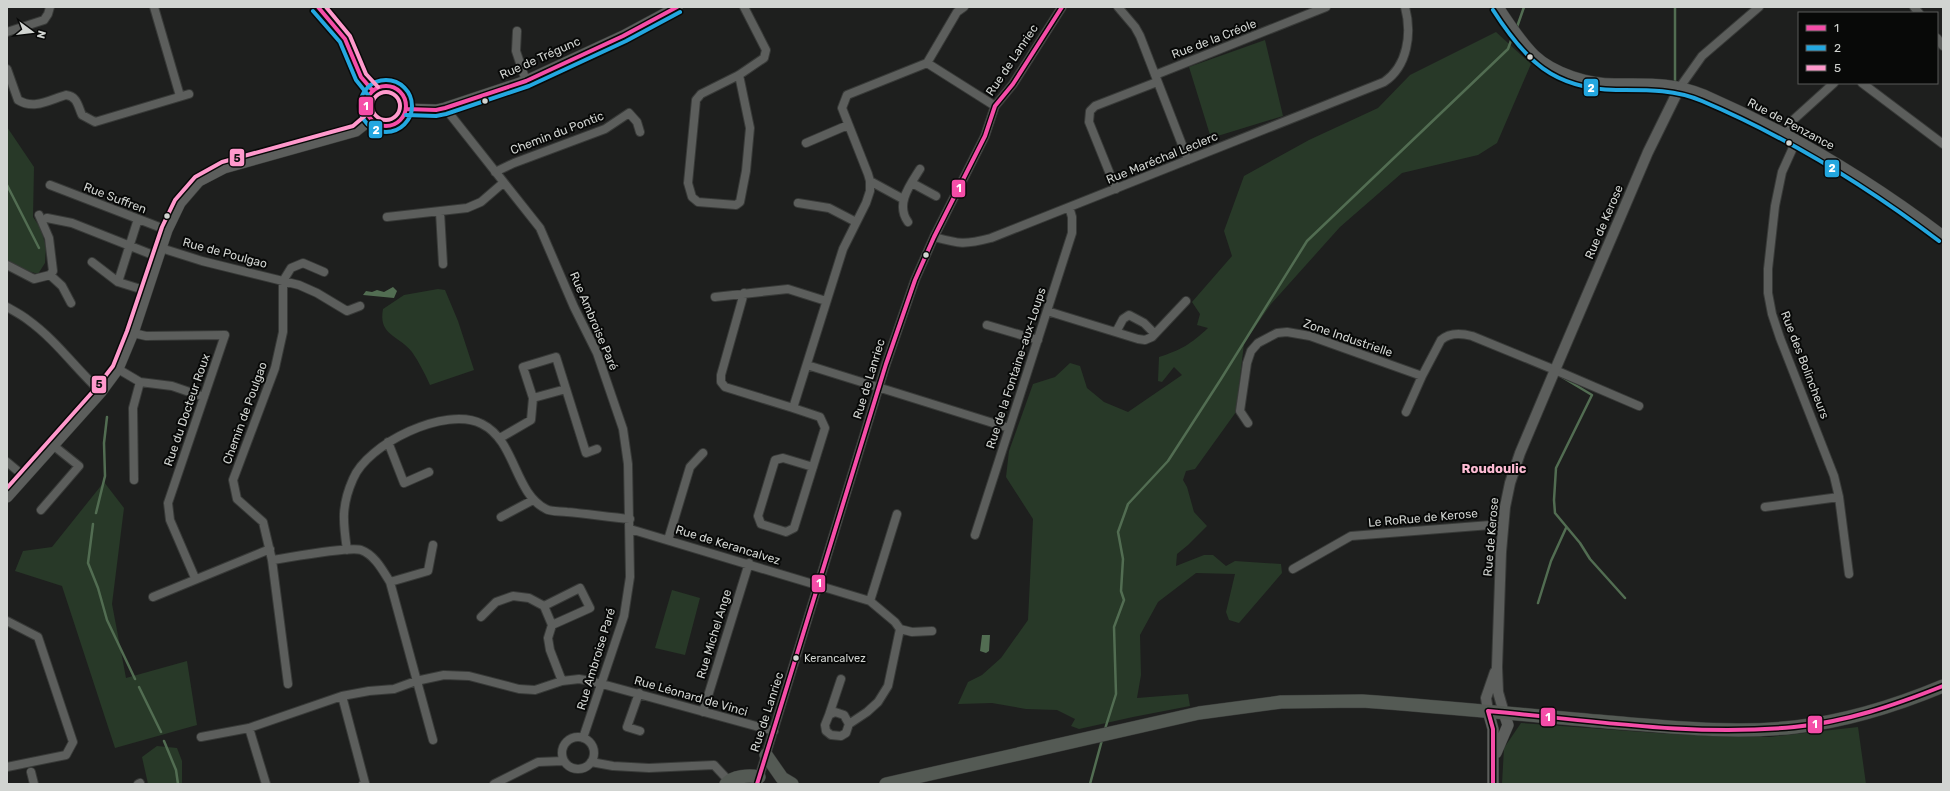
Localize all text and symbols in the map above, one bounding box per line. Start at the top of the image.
north arrow [12,12,52,52]
legend [1798,12,1938,84]
street label: Rue de la Créole [1170,16,1259,62]
street label: Rue de Lanriec [983,21,1041,98]
text: 1 [1834,21,1839,35]
text: N [34,29,48,40]
street label: Rue de Trégunc [498,34,583,82]
text: 2 [1834,41,1841,55]
unlabelled marker [1525,52,1535,62]
text: 5 [1834,61,1841,75]
line badge: 2 [1583,78,1599,97]
text: 2 [1587,82,1595,95]
street label: Rue de Penzance [1745,95,1837,153]
line badge: 1 [358,96,374,116]
unlabelled marker [480,96,490,106]
text: 1 [363,100,369,113]
street label: Chemin du Pontic [508,109,606,157]
line badge: 2 [368,120,383,139]
text: 2 [372,124,380,137]
street label: Rue Maréchal Leclerc [1104,129,1220,187]
unlabelled marker [1784,138,1794,148]
line badge: 5 [229,148,245,167]
text: 5 [233,152,241,165]
line badge: 2 [1824,159,1840,178]
text: 2 [1828,162,1836,175]
line badge: 1 [951,179,966,198]
street label: Rue Suffren [82,180,148,216]
text: 1 [956,182,962,195]
street label: Rue de Kerose [1582,183,1626,261]
unlabelled marker [162,211,172,221]
street label: Rue de Poulgao [181,235,269,271]
unlabelled marker [921,250,931,260]
street label: Rue Ambroise Paré [567,270,621,373]
street label: Rue de la Fontaine-aux-Loups [983,286,1049,450]
street label: Rue des Bolincheurs [1778,309,1832,421]
street label: Zone Industrielle [1302,316,1395,360]
street label: Rue de Lanriec [850,337,888,421]
street label: Rue du Docteur Roux [161,351,213,468]
street label: Chemin de Poulgao [220,360,270,466]
line badge: 5 [91,375,107,394]
text: 5 [95,378,103,391]
district label: Roudoulic [1462,461,1527,476]
street label: Rue de Kerose [1481,497,1501,577]
street label: Le RoRue de Kerose [1367,506,1479,530]
street label: Rue de Kerancalvez [674,522,782,568]
line badge: 1 [811,574,826,593]
text: 1 [816,577,822,590]
street label: Rue Michel Ange [694,587,734,680]
street label: Rue Ambroise Paré [574,606,618,712]
place label: Kerancalvez [804,652,866,665]
marker: Kerancalvez [791,653,801,663]
street label: Rue de Lanriec [748,670,787,754]
street label: Rue Léonard de Vinci [633,673,749,719]
line badge: 1 [1540,707,1556,727]
text: 1 [1545,711,1551,724]
line badge: 1 [1807,715,1823,734]
text: 1 [1812,718,1818,731]

